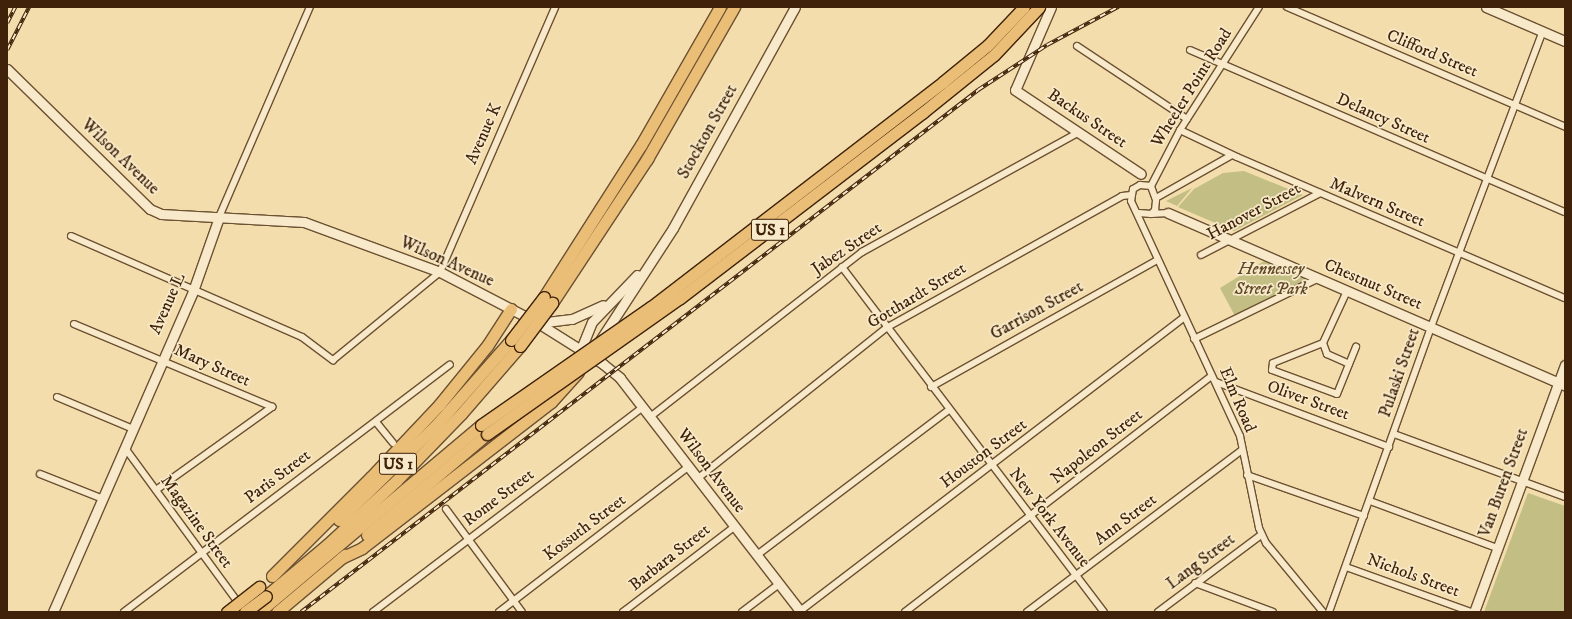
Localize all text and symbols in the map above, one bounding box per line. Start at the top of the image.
street label: Wheeler Point Road [1147,25,1237,151]
street label: Clifford Street [1383,26,1481,82]
street label: Stockton Street [674,81,742,183]
street label: Backus Street [1043,85,1131,153]
street label: Delancy Street [1333,89,1433,149]
street label: Avenue K [462,100,506,168]
street label: Wilson Avenue [77,115,163,199]
street label: Malvern Street [1326,174,1428,232]
street label: Hanover Street [1204,179,1304,245]
road number: US 1 [750,216,790,244]
street label: Jabez Street [808,218,886,280]
street label: Wilson Avenue [397,232,497,292]
street label: Chestnut Street [1321,255,1425,315]
street label: Gotthardt Street [864,259,970,333]
park label: Hennessey Street Park [1234,260,1308,300]
street label: Avenue L [145,270,191,338]
street label: Garrison Street [987,277,1087,345]
street label: Pulaski Street [1375,326,1425,420]
street label: Mary Street [171,340,253,392]
street label: Elm Road [1214,364,1260,436]
street label: Oliver Street [1264,377,1352,425]
street label: Napoleon Street [1047,405,1147,489]
street label: Houston Street [937,415,1031,493]
street label: Wilson Avenue [673,425,749,517]
street label: Van Buren Street [1475,426,1533,540]
street label: Paris Street [241,446,315,508]
road number: US 1 [378,450,418,478]
street label: New York Avenue [1004,464,1094,572]
street label: Rome Street [460,465,538,531]
street label: Magazine Street [155,472,237,572]
street label: Kossuth Street [540,490,630,566]
street label: Ann Street [1091,490,1161,550]
street label: Barbara Street [626,520,714,596]
street label: Lang Street [1163,530,1239,594]
street label: Nichols Street [1364,550,1462,602]

